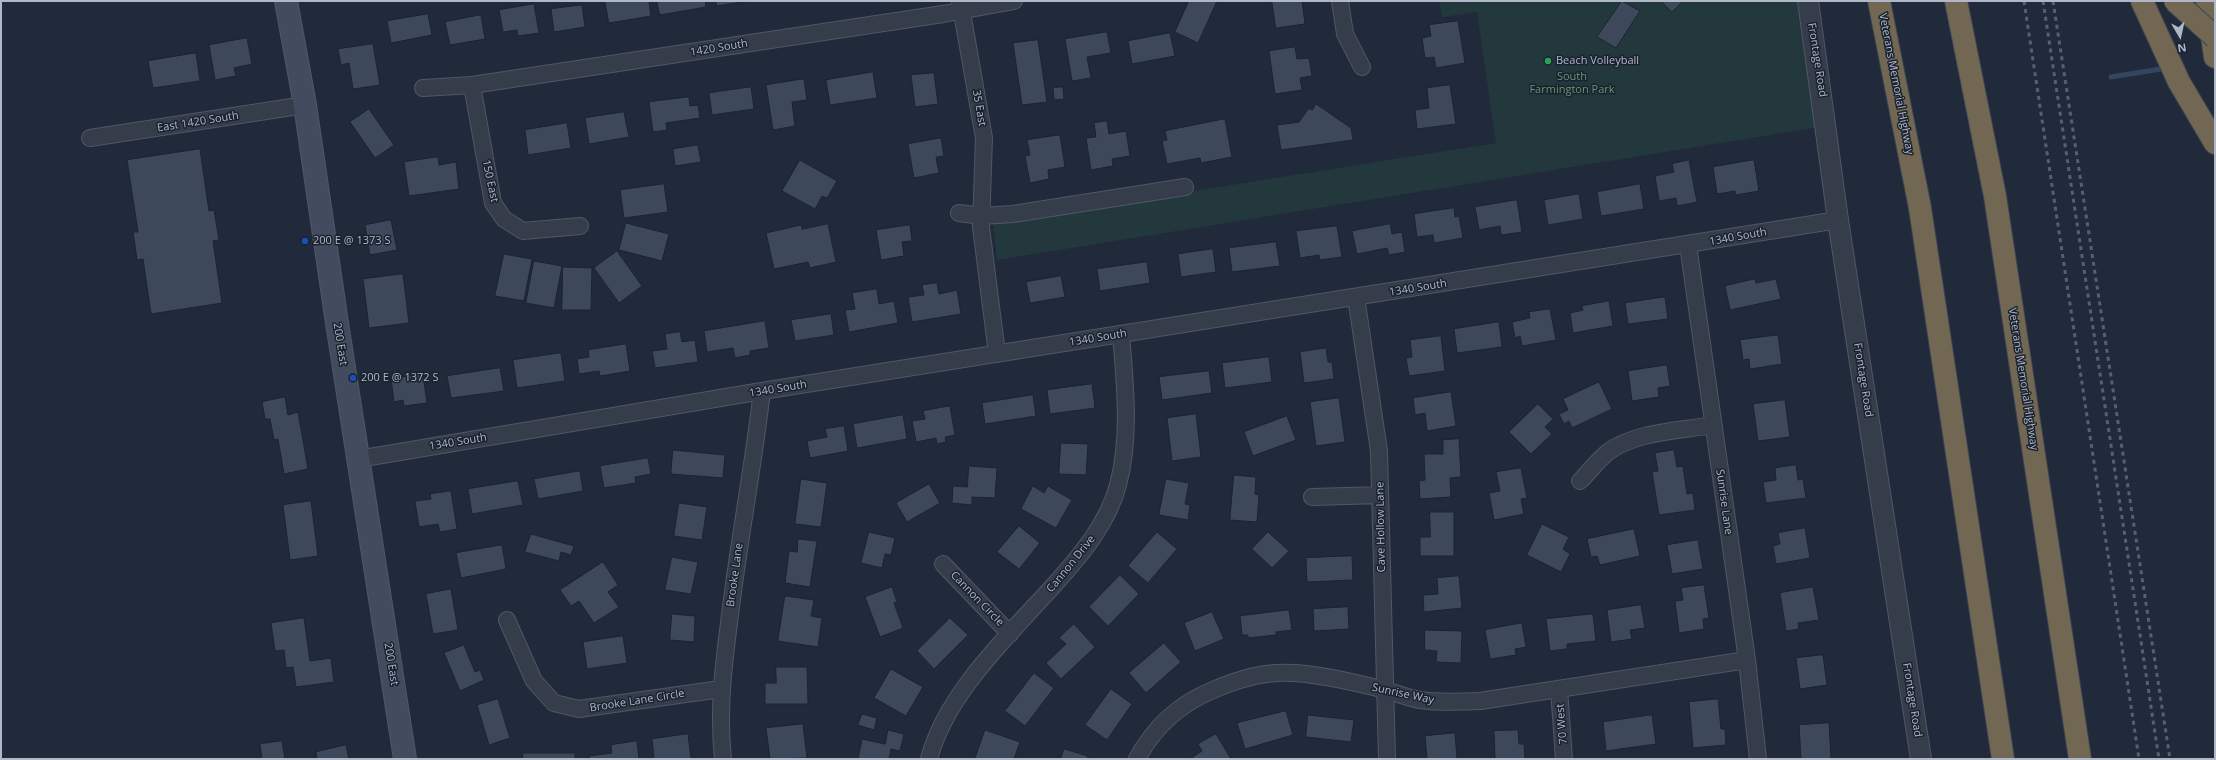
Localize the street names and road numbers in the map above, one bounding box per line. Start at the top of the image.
street label: Veterans Memorial Highway [1876,12,1916,156]
street label: Frontage Road [1805,22,1829,98]
street label: 1420 South [689,37,749,59]
street label: 35 East [969,89,989,127]
street label: East 1420 South [156,109,240,135]
street label: 150 East [479,159,501,203]
street label: 1340 South [1708,225,1768,249]
street label: 1340 South [1388,277,1448,299]
street label: Veterans Memorial Highway [2005,307,2041,451]
street label: 200 East [330,322,350,366]
street label: 1340 South [1068,327,1128,349]
street label: Frontage Road [1851,342,1875,418]
street label: 1340 South [748,378,808,400]
street label: 1340 South [428,431,488,453]
street label: Sunrise Lane [1713,468,1735,536]
street label: Cave Hollow Lane [1374,482,1388,572]
street label: Cannon Drive [1044,533,1098,595]
street label: Brooke Lane [724,542,746,608]
street label: Cannon Circle [948,569,1006,629]
street label: 200 East [381,642,401,686]
street label: Frontage Road [1900,662,1924,738]
street label: Sunrise Way [1371,681,1435,707]
street label: Brooke Lane Circle [589,687,685,715]
street label: 70 West [1554,703,1570,745]

